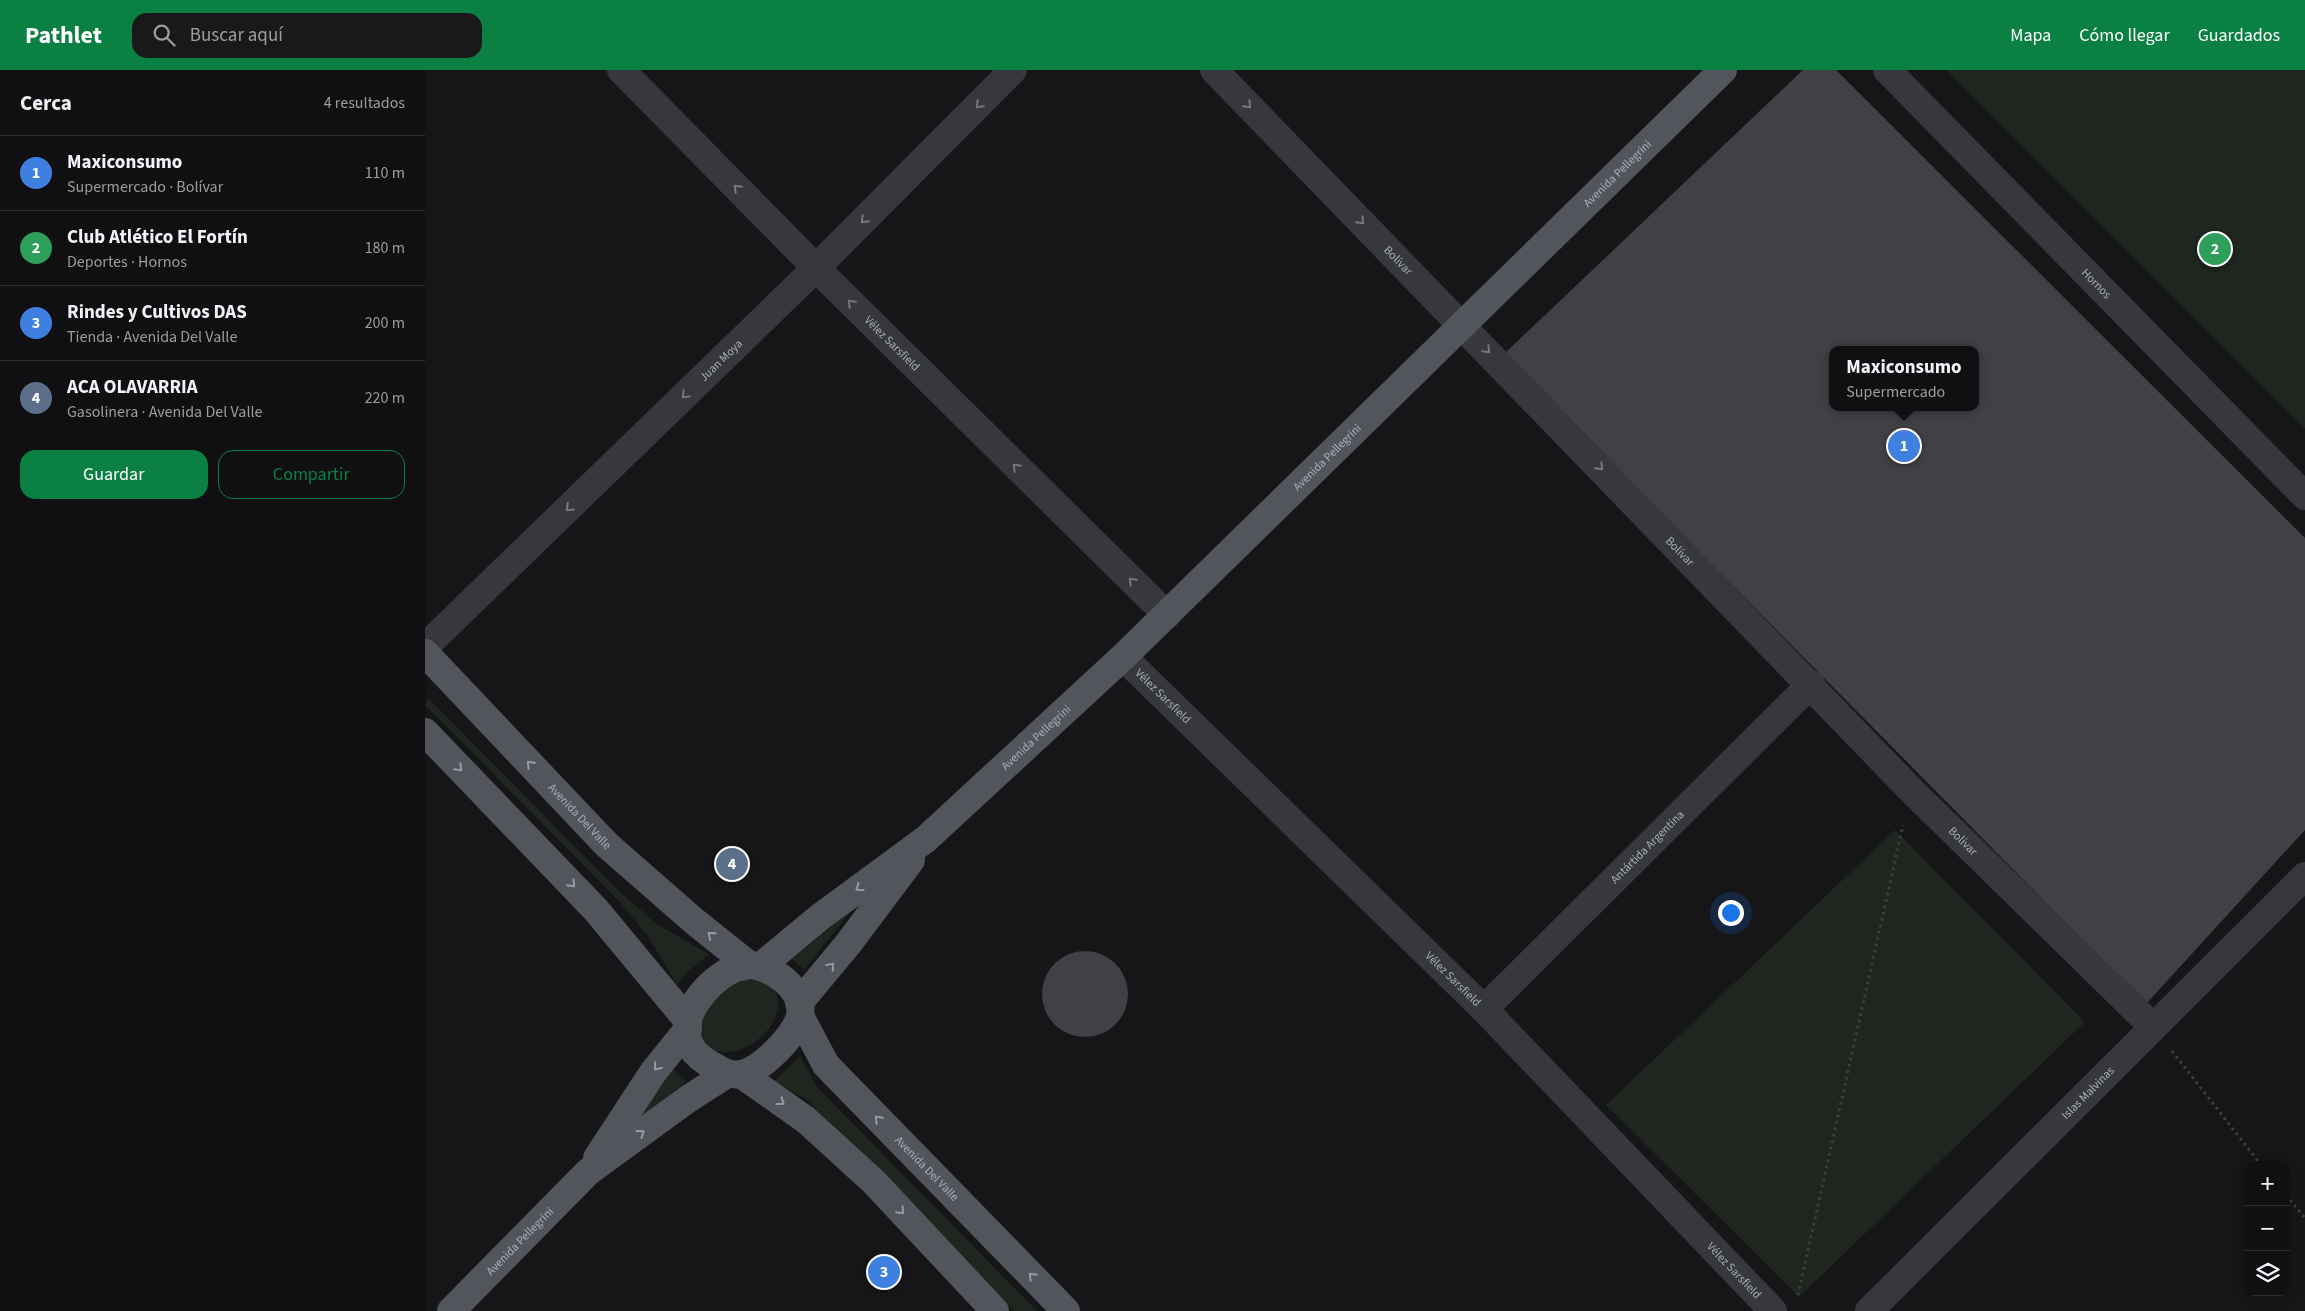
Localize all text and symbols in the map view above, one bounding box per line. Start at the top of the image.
search box [132,13,482,58]
text: Pathlet [25,18,102,53]
icon: search [150,21,178,49]
text: Buscar aquí [190,22,283,49]
text: Mapa [2010,23,2051,48]
text: Cómo llegar [2079,23,2170,48]
text: Guardados [2198,23,2280,48]
text: Cerca [20,88,72,118]
text: 4 resultados [324,92,405,114]
one-way arrow [976,99,985,108]
one-way arrow [1242,99,1251,108]
street label: Avenida Pellegrini [1580,136,1656,211]
text: Maxiconsumo [67,149,182,176]
text: 1 [32,162,40,184]
text: 110 m [365,162,405,184]
text: Supermercado · Bolívar [67,176,223,198]
one-way arrow [733,185,742,194]
one-way arrow [861,214,870,223]
one-way arrow [1355,215,1364,224]
text: Club Atlético El Fortín [67,224,248,251]
pin: 2 [2199,230,2231,268]
text: 2 [32,237,40,259]
text: 180 m [365,237,405,259]
street label: Bolívar [1380,242,1417,280]
text: Deportes · Hornos [67,251,187,273]
street label: Hornos [2077,265,2115,303]
text: Rindes y Cultivos DAS [67,299,247,326]
one-way arrow [848,300,857,309]
text: 3 [32,312,40,334]
text: 200 m [365,312,405,334]
street label: Vélez Sarsfield [860,312,923,375]
text: Tienda · Avenida Del Valle [67,326,237,348]
street label: Juan Moya [696,336,746,385]
one-way arrow [1481,344,1490,353]
popup [1829,346,1979,411]
text: Maxiconsumo [1846,354,1962,381]
text: ACA OLAVARRIA [67,374,198,401]
text: Supermercado [1846,381,1945,403]
text: 4 [32,387,40,409]
text: 220 m [365,387,405,409]
one-way arrow [682,389,691,398]
text: Gasolinera · Avenida Del Valle [67,401,263,423]
street label: Avenida Pellegrini [1289,420,1365,495]
pin: 1 [1888,427,1920,465]
button: Guardar [20,450,208,499]
button: Compartir [218,450,405,499]
one-way arrow [1594,461,1603,470]
one-way arrow [1013,464,1022,473]
one-way arrow [565,502,574,511]
street label: Bolívar [1661,533,1699,571]
one-way arrow [1129,578,1138,587]
street label: Vélez Sarsfield [1131,665,1195,728]
street label: Avenida Pellegrini [998,701,1075,774]
one-way arrow [527,760,536,769]
one-way arrow [453,762,462,771]
street label: Avenida Del Valle [544,780,615,854]
street label: Antártida Argentina [1607,807,1688,888]
street label: Bolívar [1944,823,1982,860]
pin: 4 [716,845,748,883]
one-way arrow [566,879,575,888]
one-way arrow [855,882,865,891]
your location [1718,900,1744,926]
one-way arrow [708,932,717,940]
street label: Vélez Sarsfield [1421,948,1485,1011]
one-way arrow [825,962,834,971]
one-way arrow [655,1061,663,1070]
street label: Islas Malvinas [2058,1063,2118,1123]
one-way arrow [775,1097,784,1105]
one-way arrow [875,1116,884,1125]
one-way arrow [635,1130,645,1139]
street label: Avenida Del Valle [891,1132,963,1205]
map controls [2245,1161,2290,1296]
button: + [2245,1161,2290,1206]
street label: Avenida Pellegrini [483,1204,558,1279]
one-way arrow [895,1206,904,1215]
button: − [2245,1206,2290,1251]
street label: Vélez Sarsfield [1703,1239,1765,1303]
button: layers [2245,1251,2290,1296]
pin: 3 [868,1253,900,1291]
one-way arrow [1029,1273,1038,1282]

